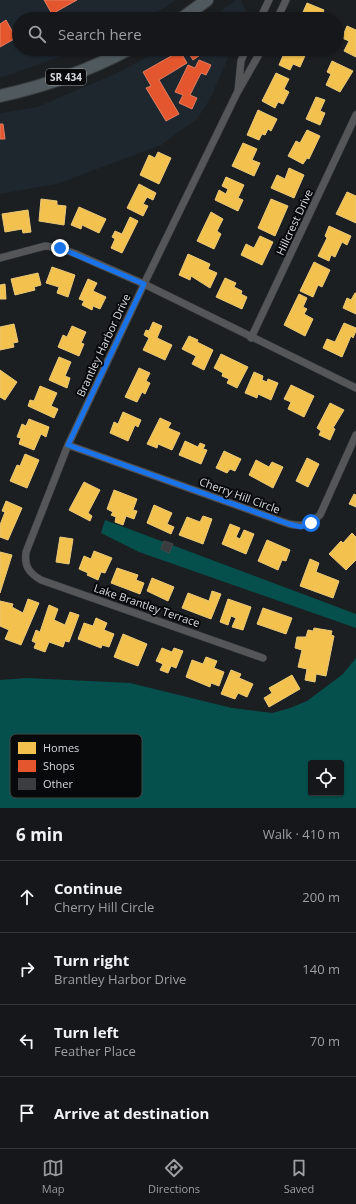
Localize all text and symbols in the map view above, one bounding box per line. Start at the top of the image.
search box [12,12,344,56]
icon: search [26,23,48,45]
text: Search here [58,24,142,44]
road number: SR 434 [46,69,86,85]
street label: Hillcrest Drive [272,187,316,257]
route end [51,239,69,257]
street label: Brantley Harbor Drive [73,291,133,399]
street label: Cherry Hill Circle [198,473,282,517]
route start [302,514,320,532]
street label: Lake Brantley Terrace [92,580,202,630]
legend [10,734,142,798]
text: Homes [43,740,79,755]
text: Shops [43,758,74,773]
map controls [308,760,344,796]
button: locate [308,760,344,796]
text: Other [43,776,73,791]
text: 6 min [16,823,63,846]
text: Walk · 410 m [263,825,340,843]
text: Continue [54,878,122,898]
icon: ahead [16,886,38,908]
text: 200 m [302,888,340,906]
text: Cherry Hill Circle [54,898,154,916]
text: Turn right [54,950,129,970]
icon: right [16,958,38,980]
text: 140 m [302,960,340,978]
text: Brantley Harbor Drive [54,970,186,988]
text: Turn left [54,1022,119,1042]
icon: left [16,1030,38,1052]
text: 70 m [310,1032,340,1050]
text: Feather Place [54,1042,136,1060]
icon: arrive [16,1102,38,1124]
text: Arrive at destination [54,1103,209,1123]
tab: Map [42,1157,65,1196]
tab: Directions [148,1157,200,1196]
tab: Saved [284,1157,314,1196]

